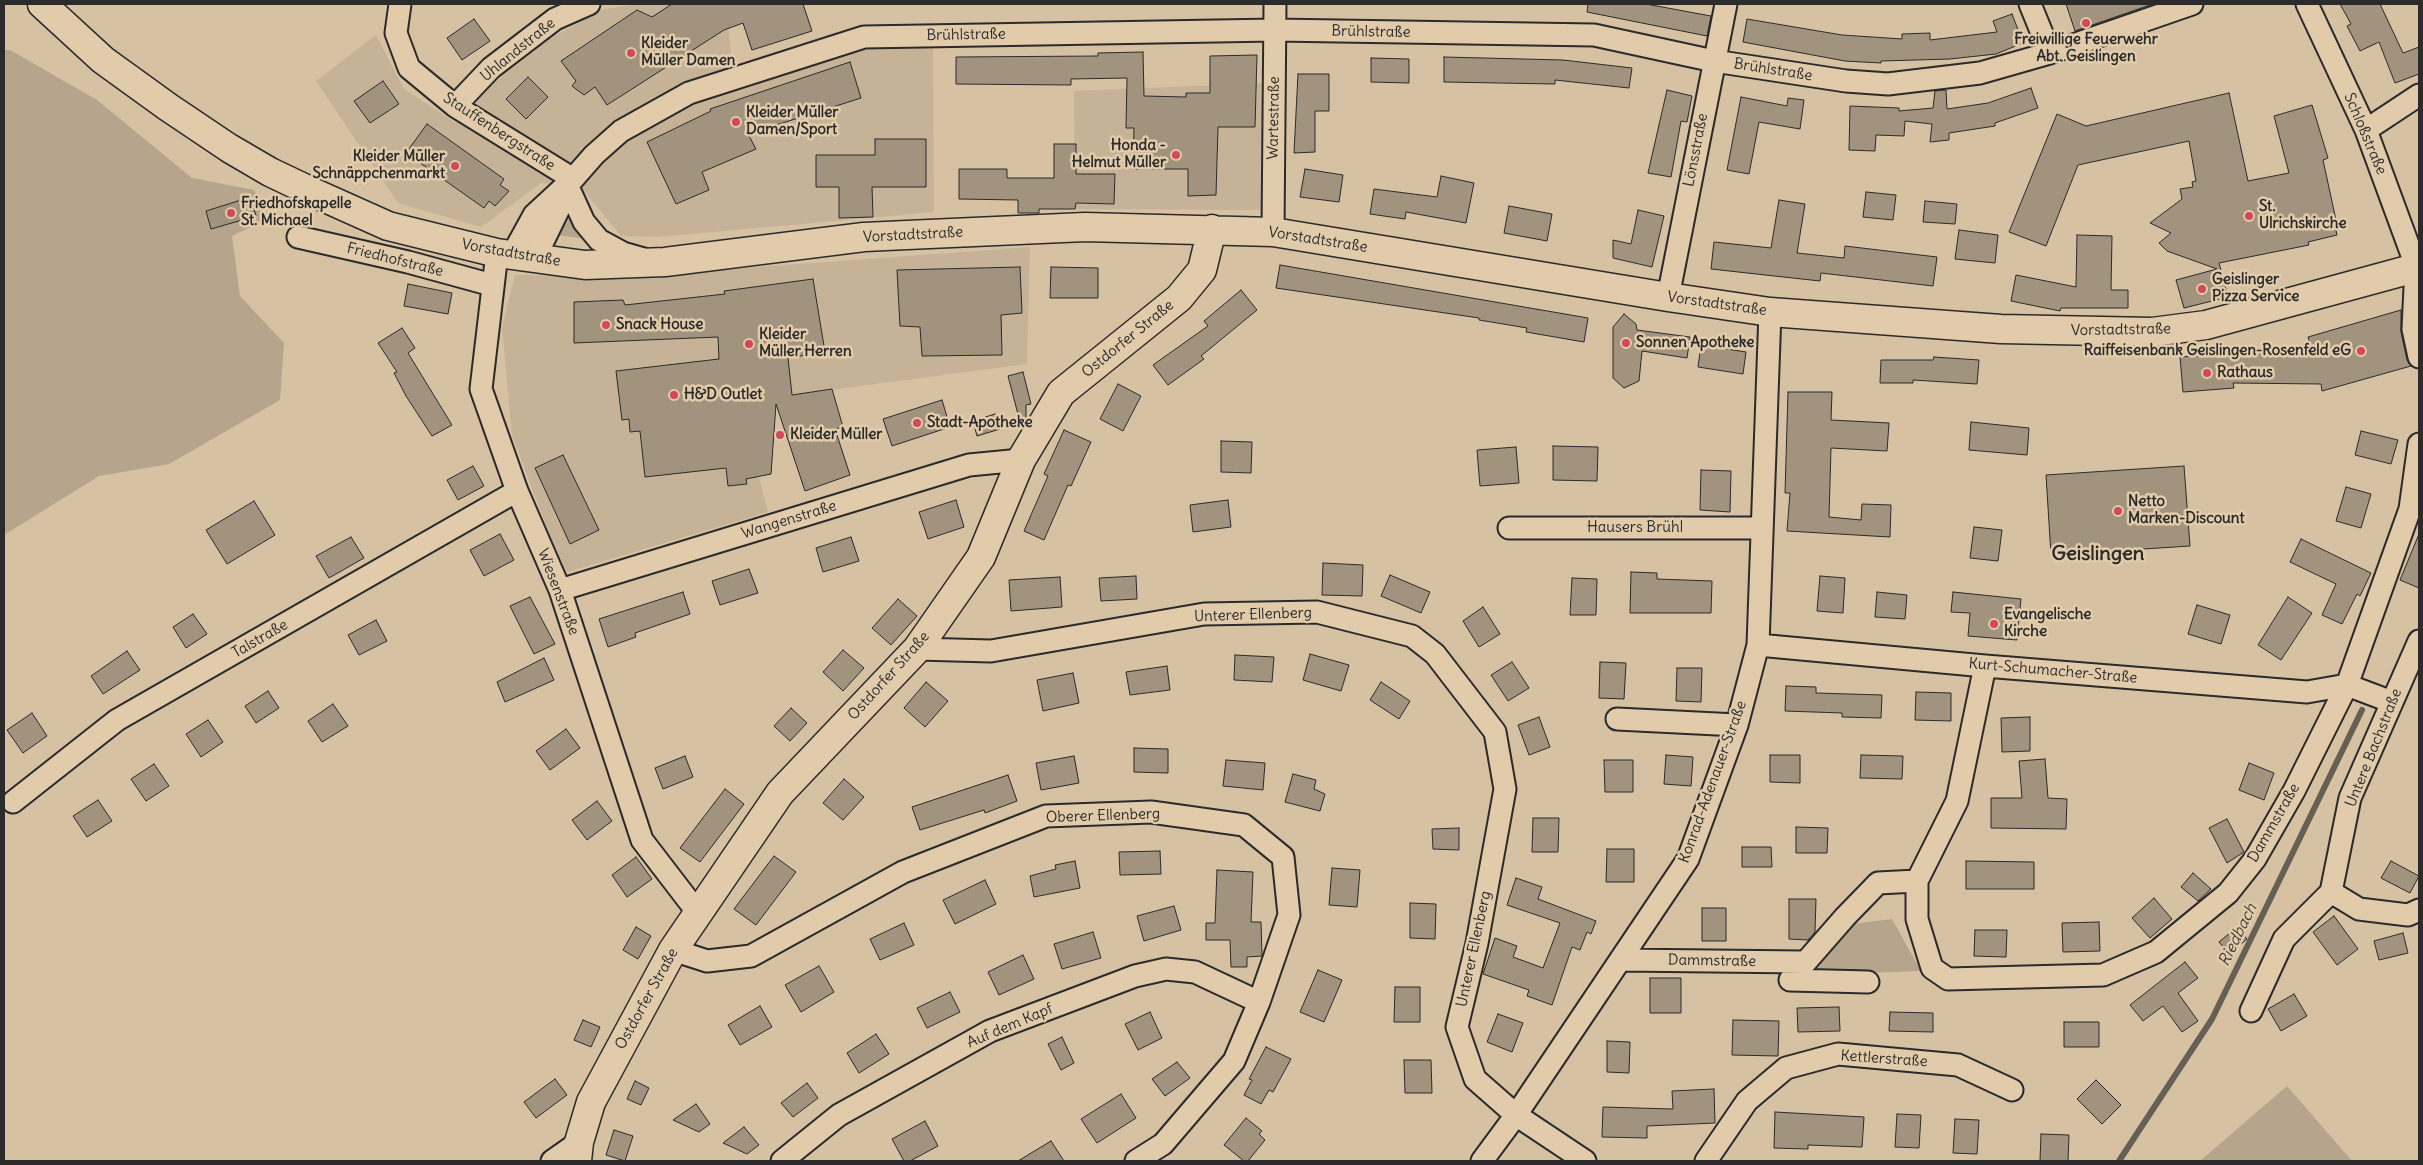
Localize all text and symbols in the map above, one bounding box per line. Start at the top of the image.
street label: Uhlandstraße [477,14,559,86]
marker: Freiwillige Feuerwehr Abt. Geislingen [2080,17,2092,29]
street label: Brühlstraße [1331,22,1411,42]
street label: Brühlstraße [926,25,1006,45]
place label: Freiwillige Feuerwehr Abt. Geislingen [2014,31,2158,66]
place label: Kleider Müller Damen [641,35,735,70]
marker: Kleider Müller Damen [625,47,637,59]
street label: Brühlstraße [1732,55,1814,85]
street label: Wartestraße [1264,76,1284,160]
street label: Stauffenbergstraße [440,89,558,175]
street label: Schloßstraße [2340,90,2390,178]
place label: Kleider Müller Damen/Sport [746,104,838,139]
street label: Lönsstraße [1680,112,1712,188]
marker: Kleider Müller Damen/Sport [730,116,742,128]
place label: Honda - Helmut Müller [1072,137,1166,172]
place label: Kleider Müller Schnäppchenmarkt [312,148,445,183]
marker: Honda - Helmut Müller [1170,149,1182,161]
marker: Kleider Müller Schnäppchenmarkt [449,160,461,172]
place label: Friedhofskapelle St. Michael [241,195,352,230]
place label: St. Ulrichskirche [2259,198,2346,233]
marker: Friedhofskapelle St. Michael [225,207,237,219]
marker: St. Ulrichskirche [2243,210,2255,222]
street label: Vorstadtstraße [862,223,964,247]
street label: Vorstadtstraße [1267,223,1369,257]
street label: Vorstadtstraße [460,235,562,271]
street label: Friedhofstraße [345,239,445,281]
place label: Geislinger Pizza Service [2212,271,2299,306]
marker: Geislinger Pizza Service [2196,283,2208,295]
street label: Vorstadtstraße [1666,288,1768,320]
street label: Ostdorfer Straße [1078,296,1178,382]
place label: Snack House [616,316,703,334]
marker: Snack House [600,319,612,331]
street label: Vorstadtstraße [2071,320,2171,340]
place label: Kleider Müller Herren [759,326,852,361]
place label: Sonnen Apotheke [1636,334,1754,352]
marker: Sonnen Apotheke [1620,337,1632,349]
marker: Kleider Müller Herren [743,338,755,350]
place label: Raiffeisenbank Geislingen-Rosenfeld eG [2084,342,2351,360]
marker: Raiffeisenbank Geislingen-Rosenfeld eG [2355,345,2367,357]
place label: Rathaus [2217,364,2273,382]
marker: Rathaus [2201,367,2213,379]
place label: H&D Outlet [684,386,762,404]
marker: H&D Outlet [668,389,680,401]
place label: Stadt-Apotheke [927,414,1033,432]
marker: Stadt-Apotheke [911,417,923,429]
place label: Kleider Müller [790,426,882,444]
marker: Kleider Müller [774,429,786,441]
place label: Netto Marken-Discount [2128,493,2244,528]
street label: Wangenstraße [739,497,839,543]
marker: Netto Marken-Discount [2112,505,2124,517]
street label: Hausers Brühl [1587,519,1683,537]
district label: Geislingen [2052,542,2144,566]
street label: Wiesenstraße [533,546,583,638]
street label: Unterer Ellenberg [1194,604,1312,626]
place label: Evangelische Kirche [2004,606,2091,641]
street label: Talstraße [229,616,291,662]
marker: Evangelische Kirche [1988,618,2000,630]
street label: Ostdorfer Straße [844,628,934,724]
street label: Kurt-Schumacher-Straße [1968,655,2138,687]
street label: Untere Bachstraße [2342,686,2406,810]
street label: Konrad-Adenauer-Straße [1675,698,1751,866]
street label: Dammstraße [2244,780,2304,866]
street label: Oberer Ellenberg [1046,805,1160,827]
street label: Unterer Ellenberg [1453,889,1495,1009]
water label: Riedbach [2215,901,2261,969]
street label: Ostdorfer Straße [612,945,682,1053]
street label: Dammstraße [1668,951,1756,971]
street label: Auf dem Kapf [964,1000,1056,1052]
street label: Kettlerstraße [1840,1047,1928,1071]

